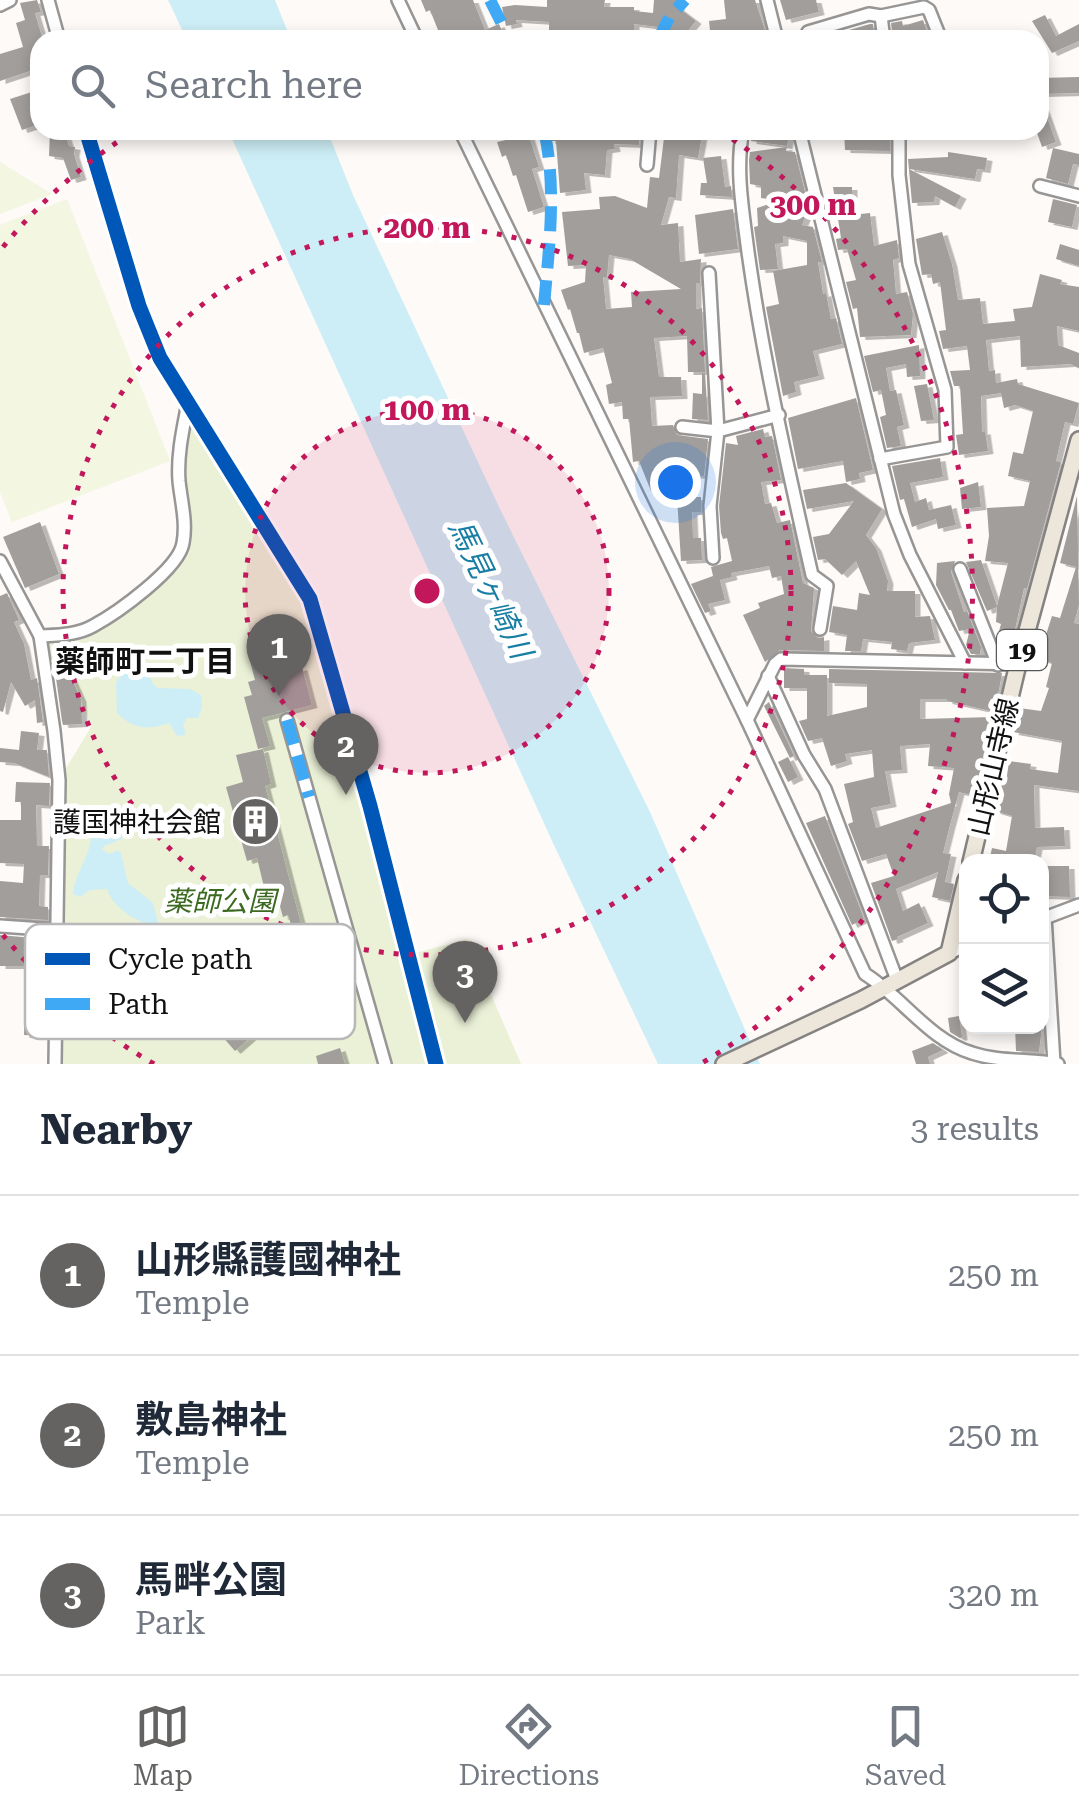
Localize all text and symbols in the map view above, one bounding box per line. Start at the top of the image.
search box [30,30,1049,140]
icon: search [65,58,120,113]
text: Search here [145,63,363,107]
text: 300 m [770,187,857,222]
text: 200 m [384,210,471,245]
text: 100 m [384,392,471,427]
your location [650,457,701,508]
water label: 馬見ヶ崎川 [442,514,540,667]
centre of rings [409,573,445,609]
pin: 1 [246,614,312,696]
road number: 19 [997,630,1047,670]
district label: 薬師町二丁目 [55,644,235,679]
street label: 山形山寺線 [962,695,1025,839]
pin: 2 [314,712,378,795]
building icon: 護国神社会館 [230,796,282,848]
place label: 護国神社会館 [53,806,221,839]
map controls [959,854,1049,1034]
button: locate [959,854,1049,944]
park label: 薬師公園 [164,885,280,918]
legend [25,924,355,1039]
pin: 3 [432,940,498,1023]
text: Cycle path [108,943,253,976]
button: layers [959,944,1049,1034]
text: Path [108,988,169,1021]
text: Nearby [40,1105,192,1154]
text: 3 results [911,1110,1039,1148]
text: 山形縣護國神社 [135,1238,401,1282]
text: 1 [64,1256,81,1294]
text: 250 m [948,1256,1039,1294]
text: Temple [135,1284,249,1322]
text: 敷島神社 [135,1398,287,1442]
text: 2 [64,1416,81,1454]
text: 250 m [948,1416,1039,1454]
text: Temple [135,1444,249,1482]
text: 馬畔公園 [135,1558,287,1602]
text: 3 [64,1576,81,1614]
text: 320 m [948,1576,1039,1614]
text: Park [135,1604,206,1642]
tab: Map [133,1699,193,1792]
tab: Directions [458,1699,599,1792]
tab: Saved [865,1699,946,1792]

